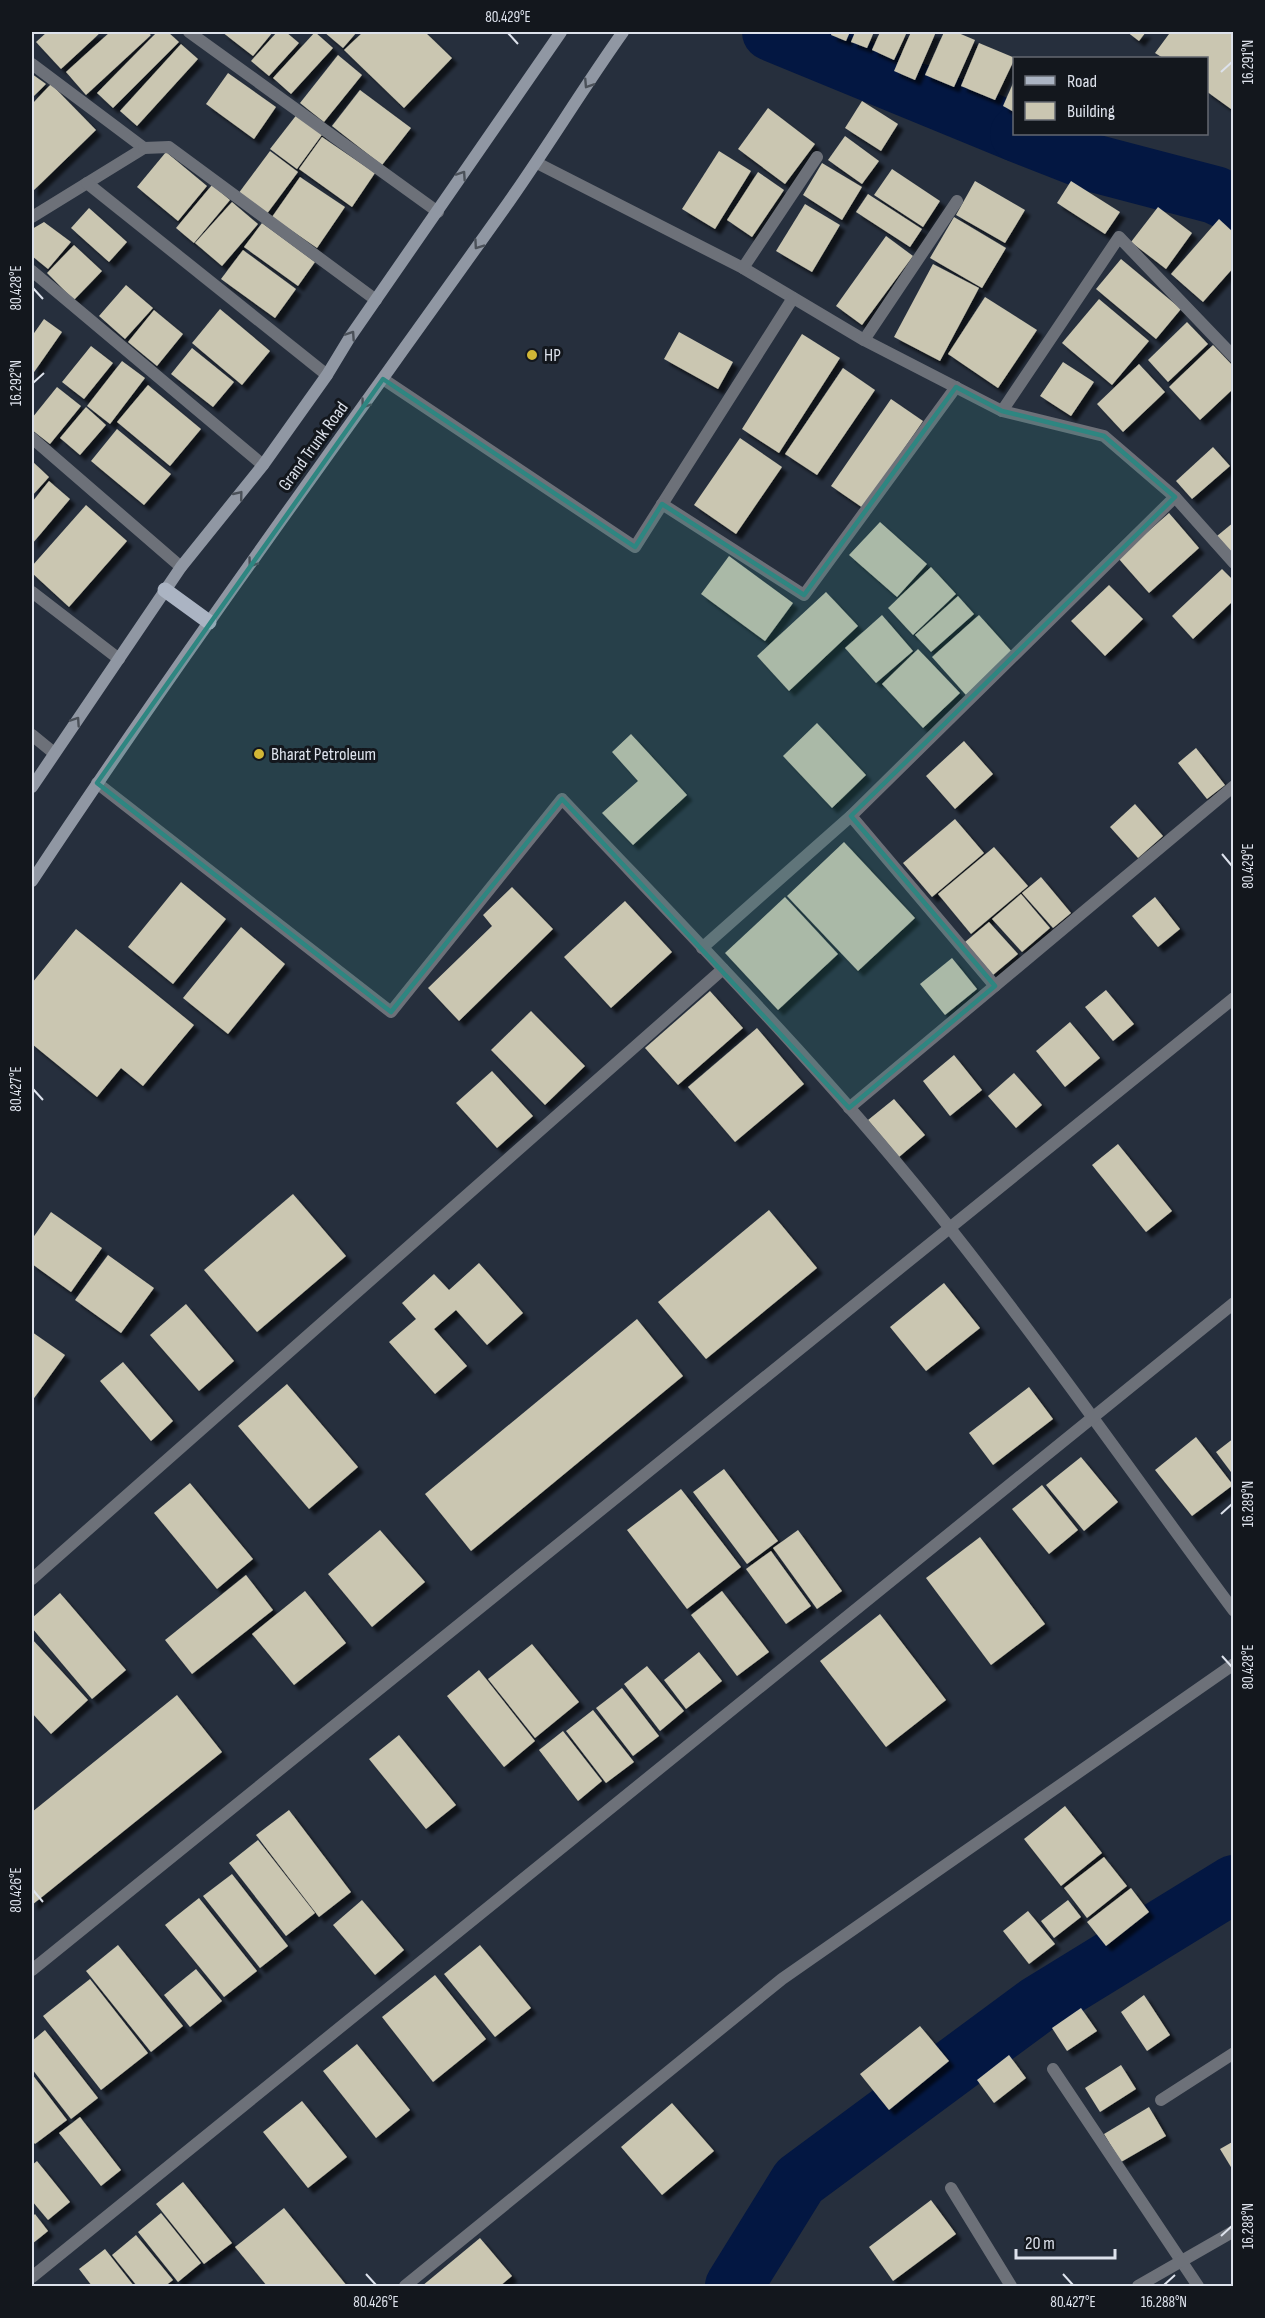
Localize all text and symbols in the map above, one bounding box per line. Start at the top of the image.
text: 80.429°E [485,8,531,27]
text: 16.291°N [1239,40,1258,84]
legend [1013,57,1208,135]
text: Road [1067,71,1097,92]
one-way arrow [585,78,596,89]
text: Building [1067,101,1115,122]
one-way arrow [455,171,466,182]
one-way arrow [474,239,485,250]
text: 80.428°E [7,265,26,311]
one-way arrow [344,331,355,342]
place label: HP [544,345,561,366]
marker: HP [525,348,539,362]
text: 16.292°N [7,360,26,406]
street label: Grand Trunk Road [274,398,353,495]
one-way arrow [361,398,372,409]
one-way arrow [232,491,243,502]
one-way arrow [248,556,259,567]
one-way arrow [69,717,80,728]
place label: Bharat Petroleum [271,744,376,765]
marker: Bharat Petroleum [252,747,266,761]
text: 80.429°E [1239,843,1258,889]
text: 80.427°E [7,1066,26,1112]
text: 16.289°N [1239,1481,1258,1527]
text: 80.428°E [1239,1644,1258,1690]
text: 80.426°E [7,1867,26,1913]
text: 16.288°N [1239,2203,1258,2249]
scale bar [1016,2222,1115,2260]
text: 20 m [1025,2233,1055,2254]
text: 80.426°E [353,2293,399,2312]
text: 80.427°E [1050,2293,1096,2312]
text: 16.288°N [1141,2293,1187,2312]

